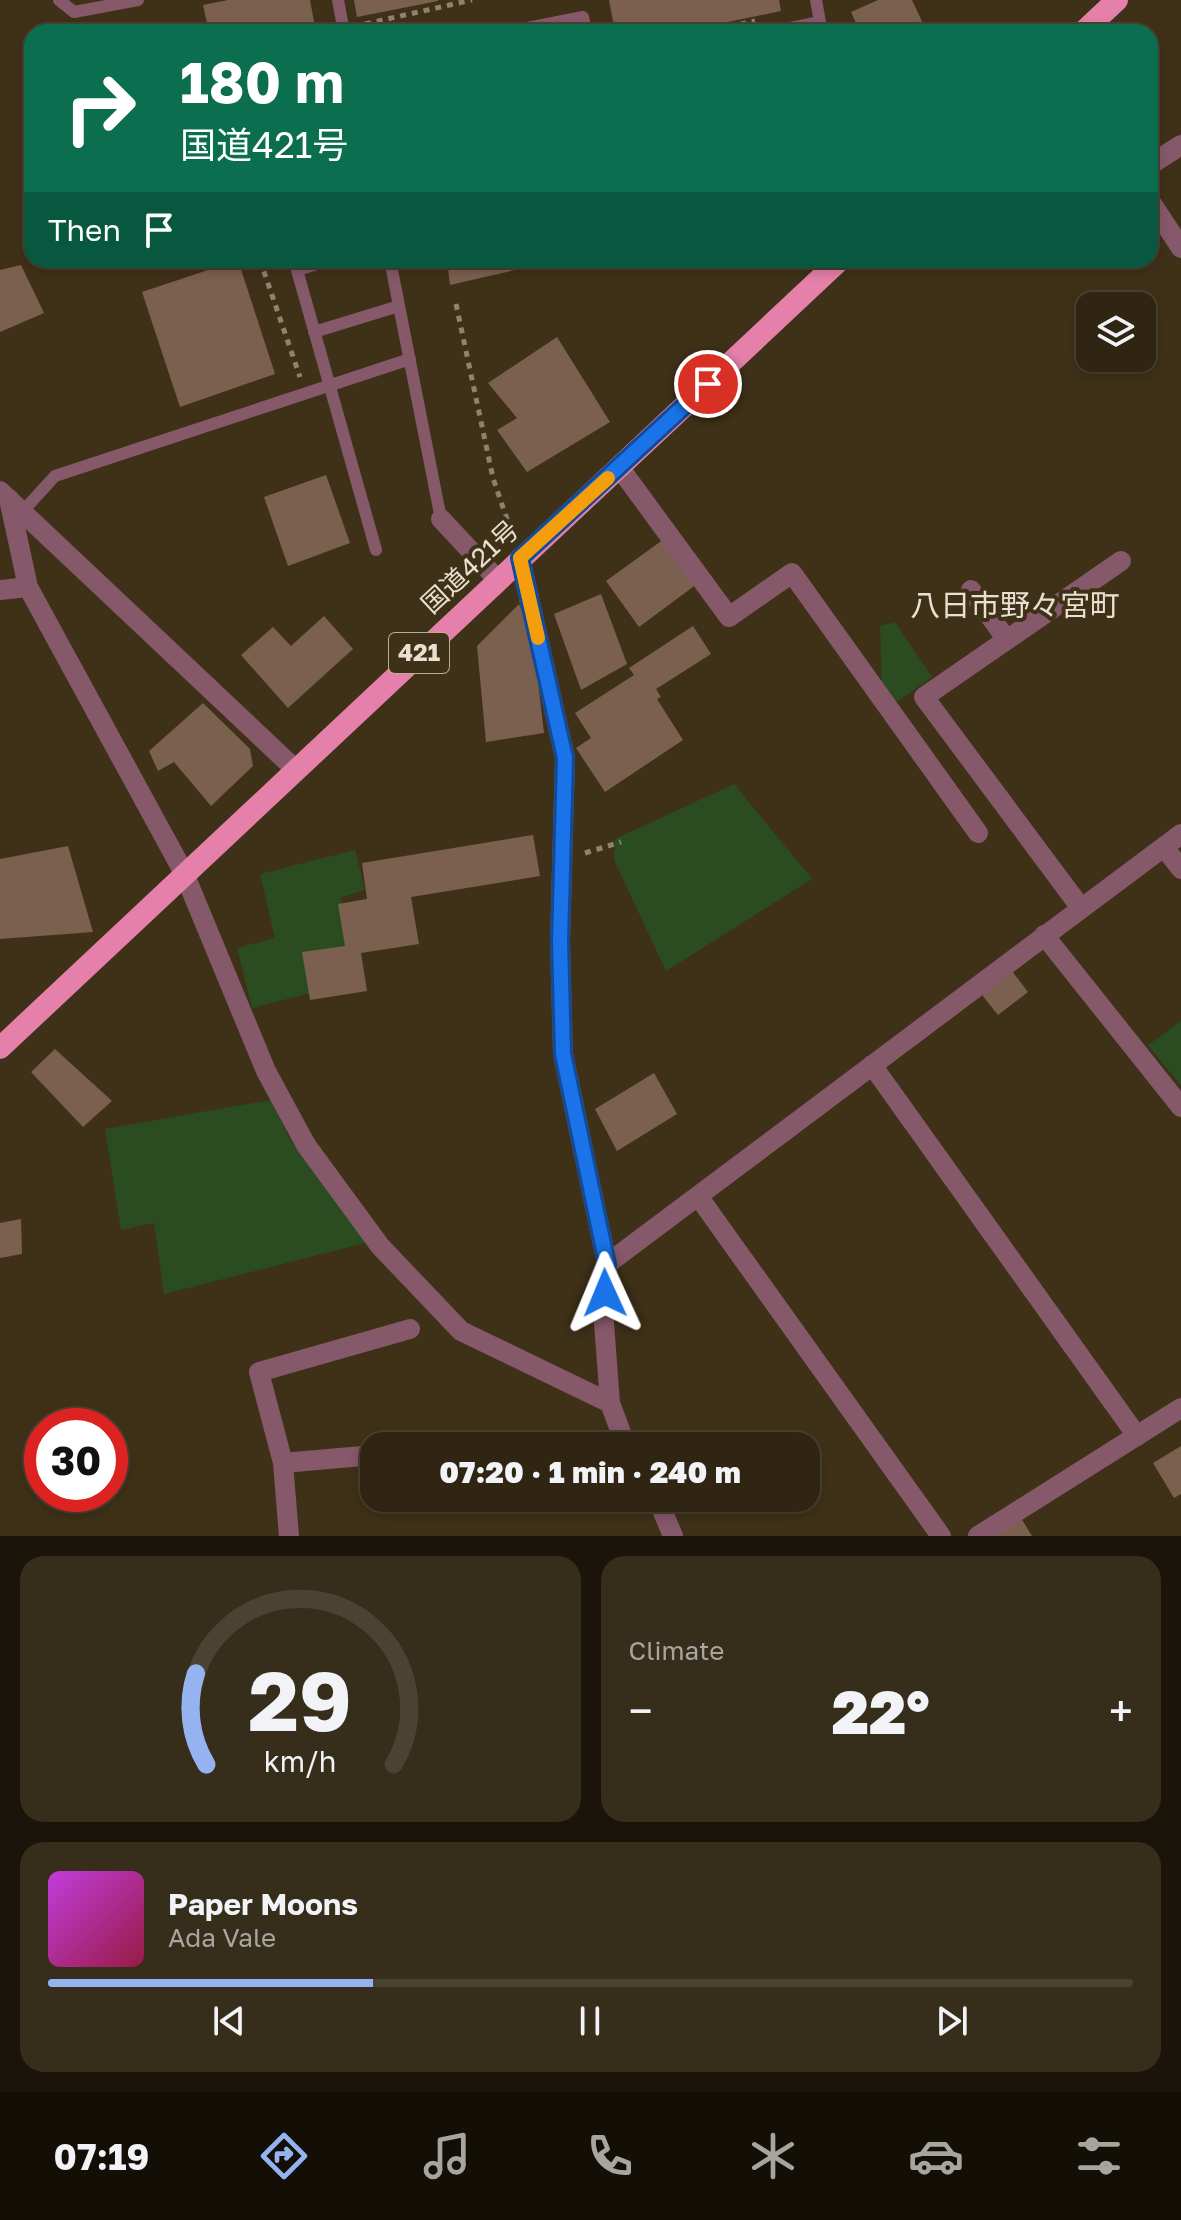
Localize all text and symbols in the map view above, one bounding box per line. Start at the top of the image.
text: 180 m [180,48,344,115]
icon: right [48,56,152,160]
text: 国道421号 [180,123,348,166]
icon: arrive [137,208,181,252]
text: Then [48,212,121,248]
map controls [1076,292,1156,372]
button: layers [1076,292,1156,372]
pin [674,350,742,418]
icon: arrive [686,362,730,406]
street label: 国道421号 [415,514,525,619]
district label: 八日市野々宮町 [910,587,1120,623]
road number: 421 [389,633,449,673]
position arrow [563,1251,647,1335]
speed limit sign: 30 [24,1408,128,1512]
text: 07:20 · 1 min · 240 m [439,1454,741,1490]
text: Climate [629,1635,724,1666]
text: 29 [248,1649,352,1749]
text: 22° [832,1675,930,1747]
text: − [629,1684,653,1737]
text: + [1109,1684,1133,1737]
text: km/h [264,1744,337,1778]
text: Paper Moons [168,1886,358,1922]
text: Ada Vale [168,1922,276,1953]
icon: previous [207,1999,251,2043]
icon: pause [568,1999,612,2043]
icon: next [930,1999,974,2043]
icon: directions [256,2128,312,2184]
icon: music [419,2128,475,2184]
icon: phone [582,2128,638,2184]
icon: climate [745,2128,801,2184]
icon: car [908,2128,964,2184]
icon: filters [1071,2128,1127,2184]
text: 07:19 [54,2135,149,2178]

